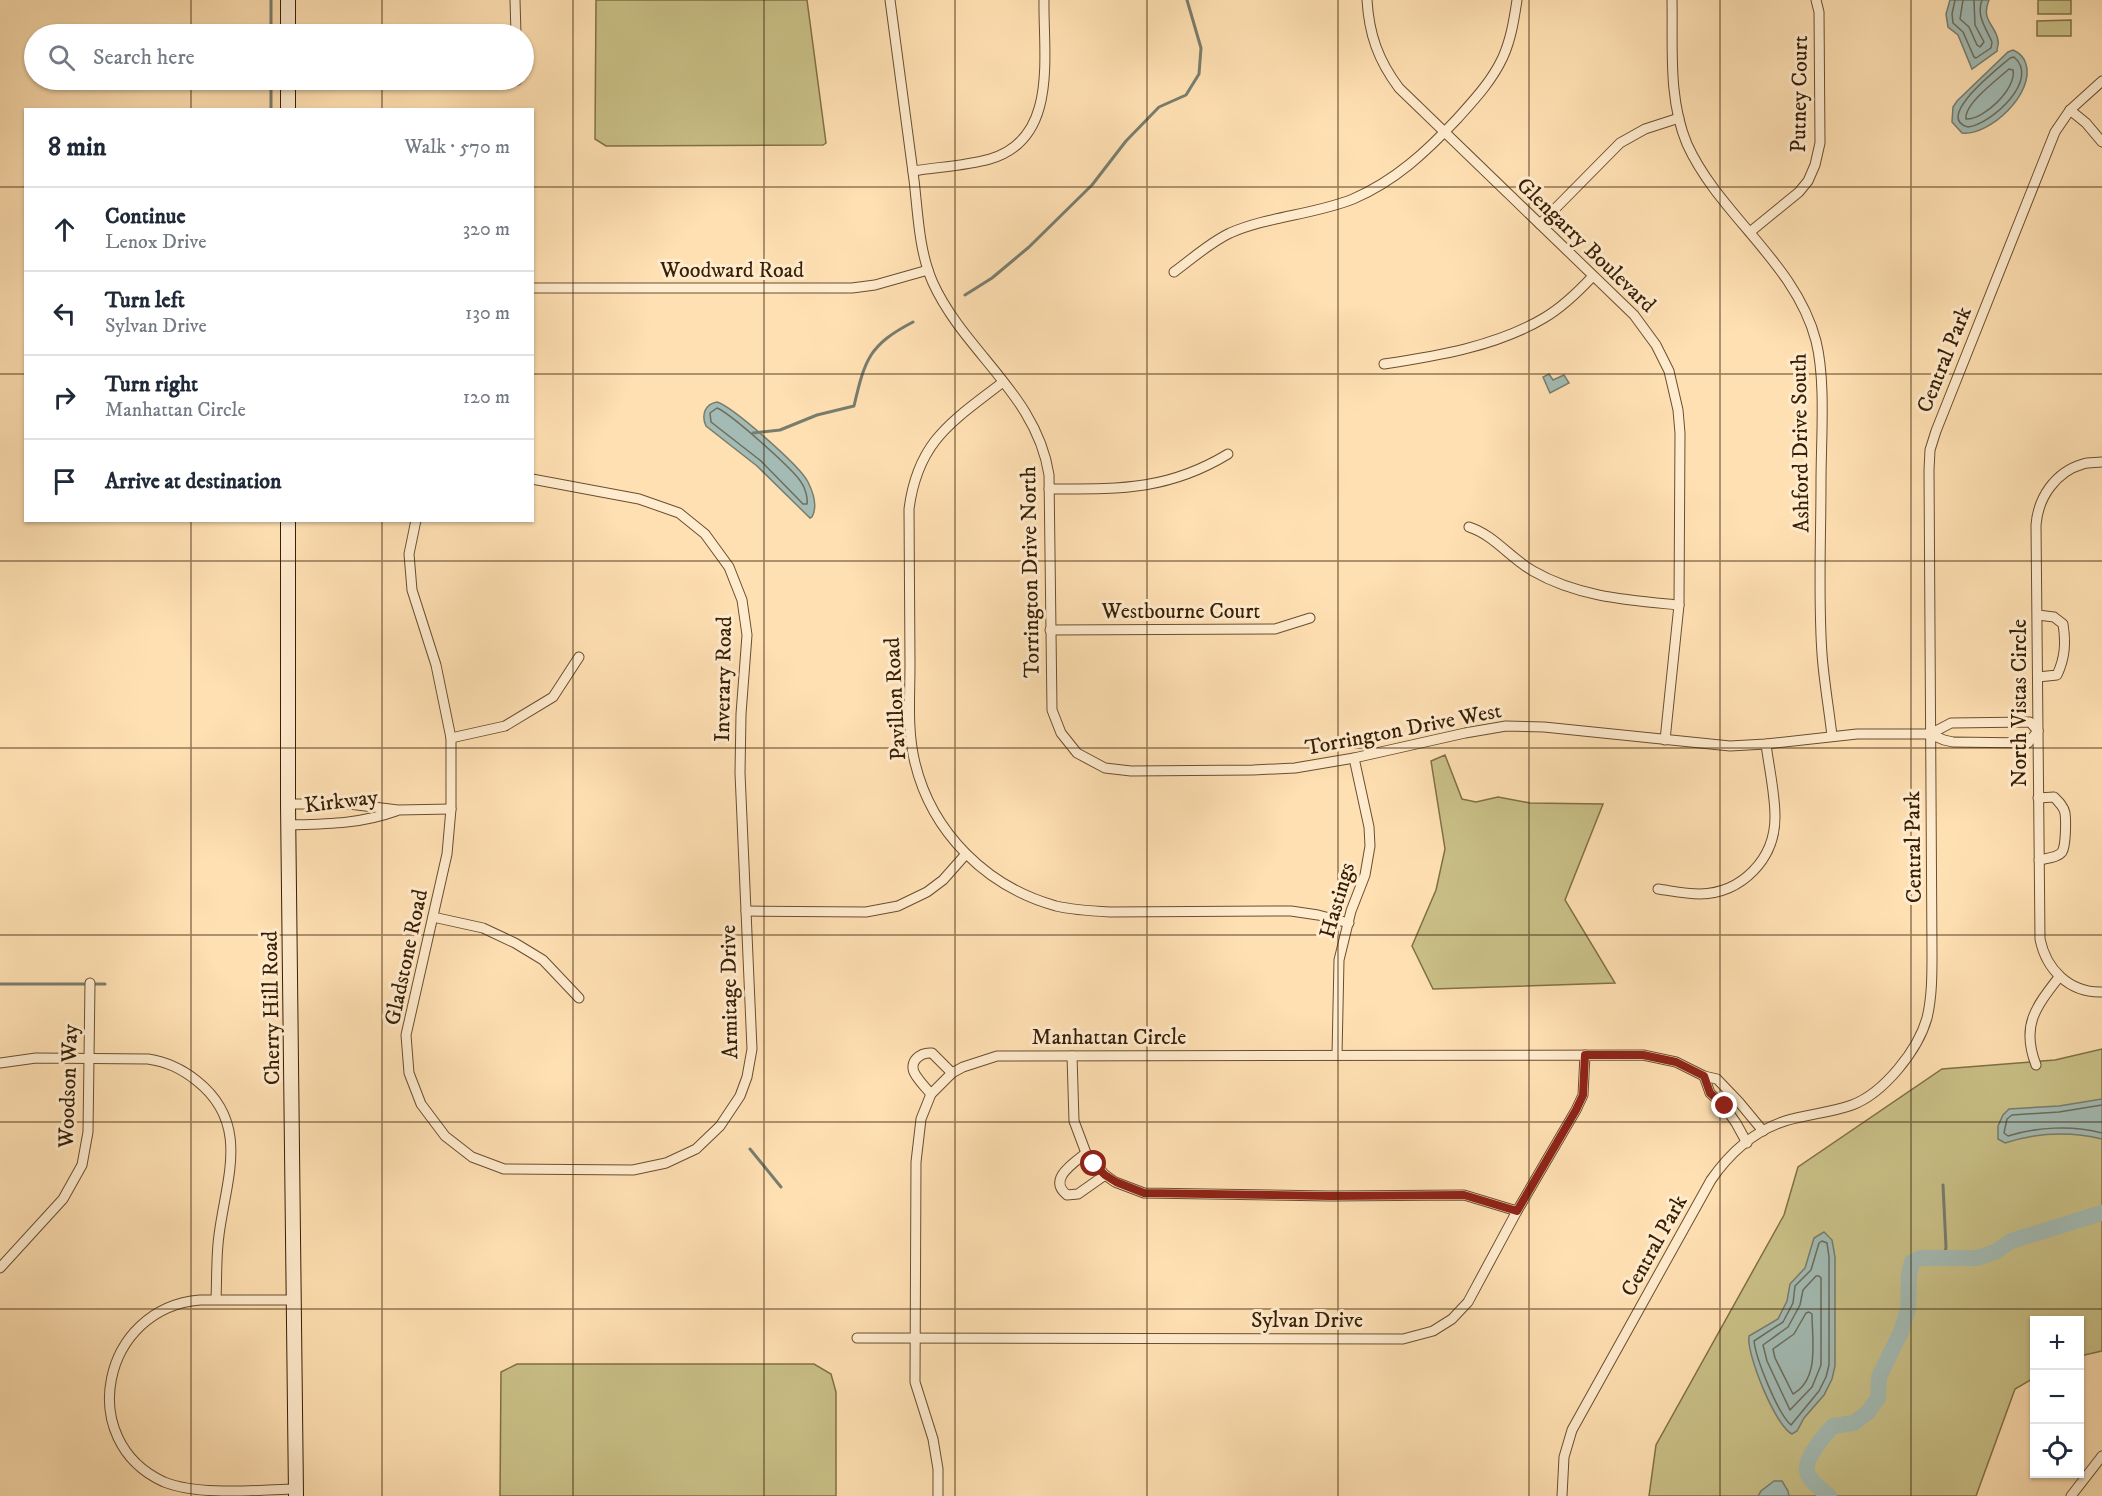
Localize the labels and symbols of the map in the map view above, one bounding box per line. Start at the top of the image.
street label: Putney Court [1785,35,1814,153]
street label: Glengarry Boulevard [1511,172,1661,318]
street label: Woodward Road [659,257,804,284]
street label: Central Park [1911,302,1978,417]
street label: Ashford Drive South [1785,353,1816,533]
street label: Torrington Drive North [1015,465,1046,678]
street label: Westbourne Court [1101,598,1260,625]
street label: Inverary Road [709,616,738,742]
street label: North Vistas Circle [2006,619,2033,787]
street label: Pavillon Road [879,637,912,761]
street label: Torrington Drive West [1303,697,1504,762]
street label: Kirkway [303,784,380,819]
street label: Central Park [1899,791,1928,903]
street label: Hastings [1314,859,1361,941]
street label: Gladstone Road [379,887,434,1028]
street label: Armitage Drive [715,925,744,1059]
street label: Cherry Hill Road [257,931,286,1085]
street label: Woodson Way [53,1023,84,1150]
street label: Manhattan Circle [1032,1024,1186,1051]
route end [1711,1092,1737,1118]
route start [1080,1150,1106,1176]
street label: Central Park [1615,1190,1693,1301]
street label: Sylvan Drive [1251,1307,1363,1334]

